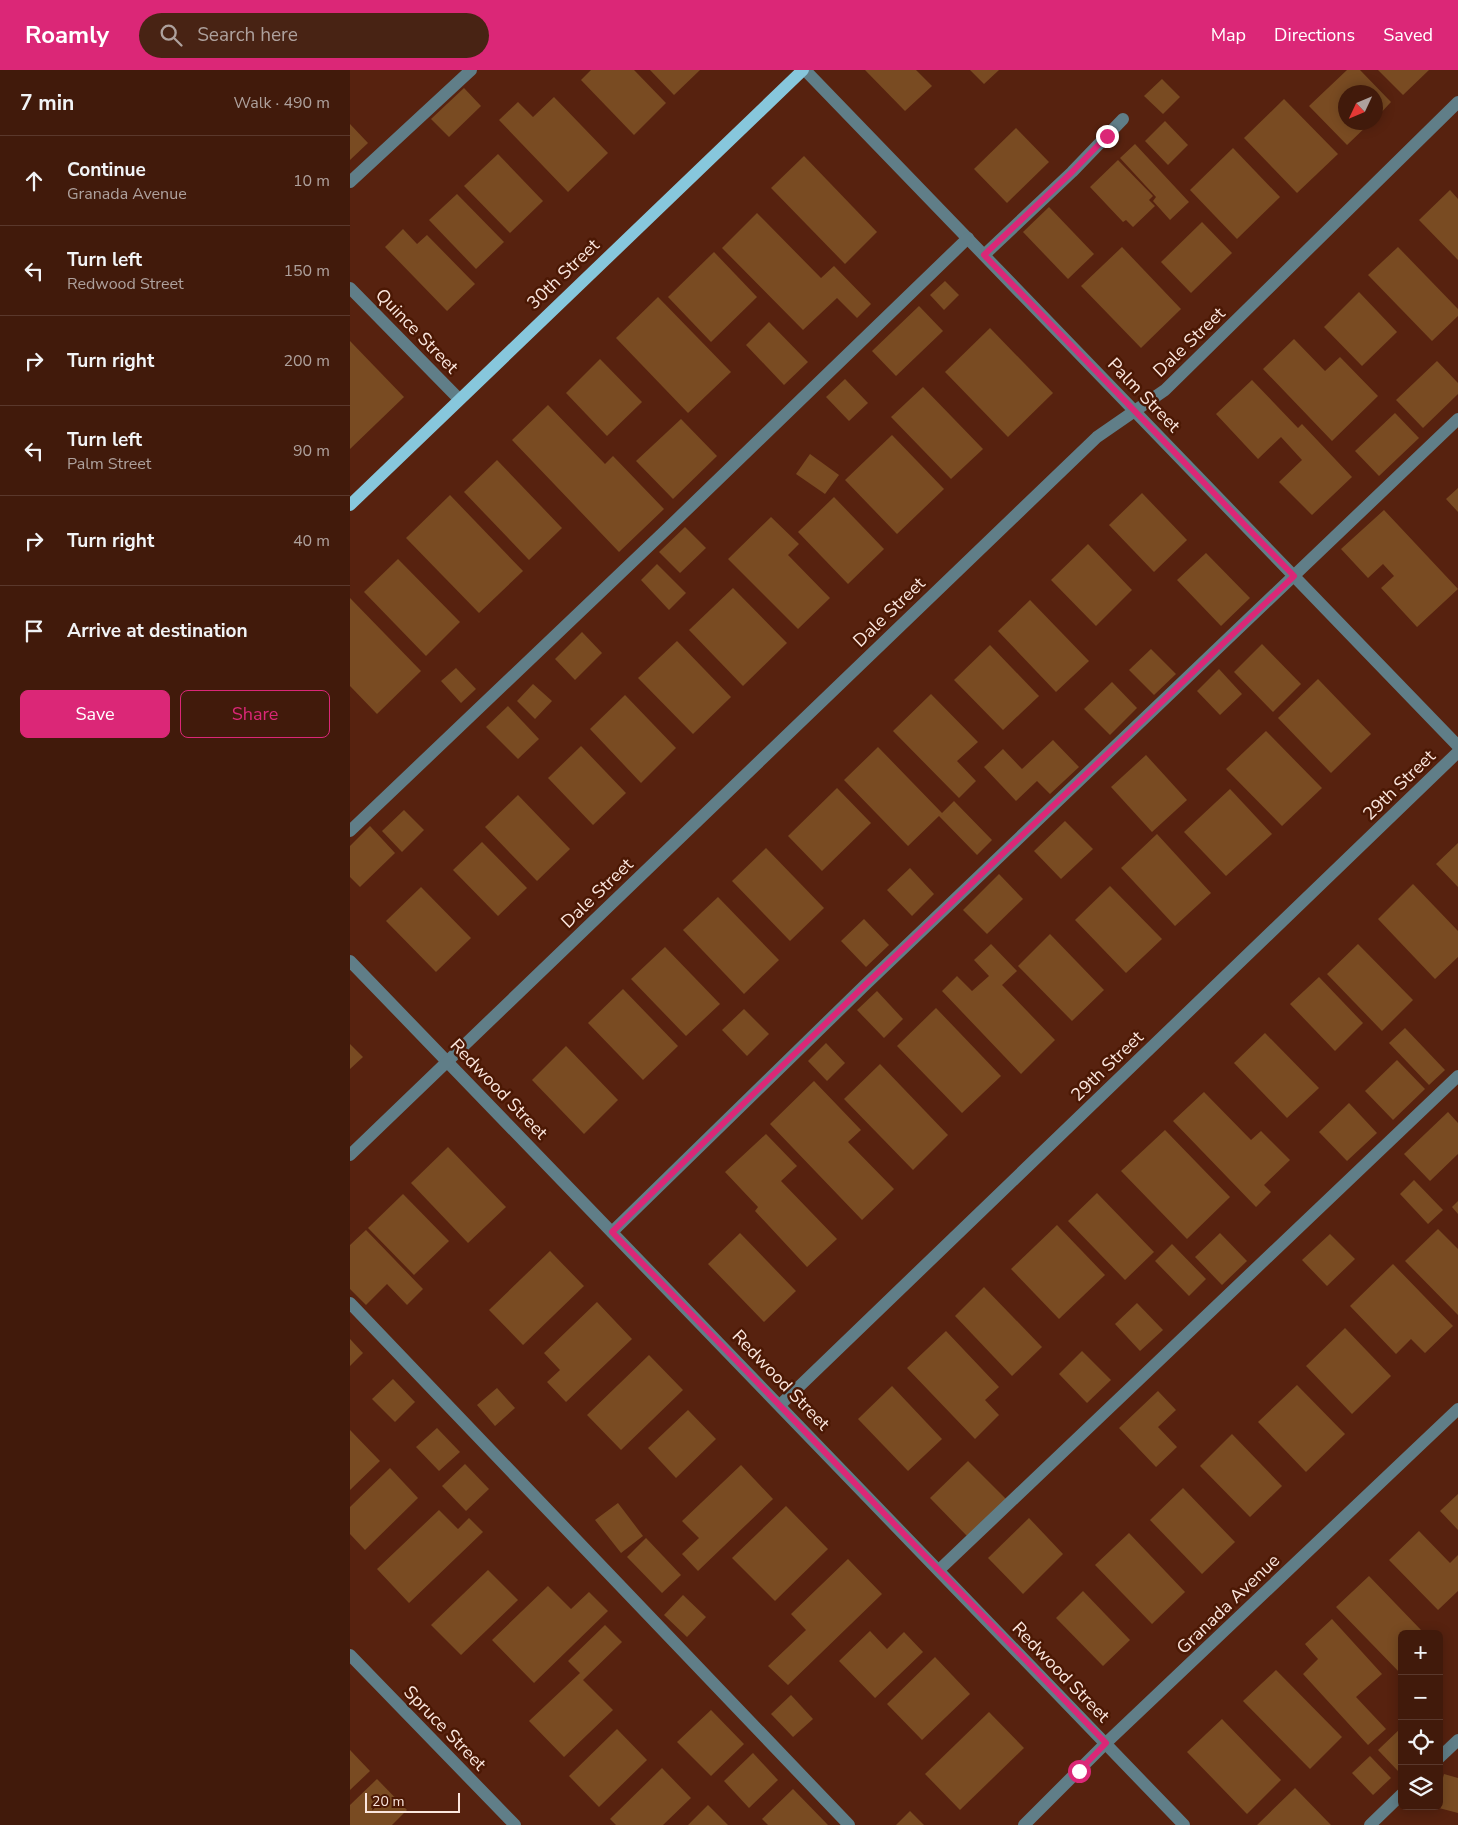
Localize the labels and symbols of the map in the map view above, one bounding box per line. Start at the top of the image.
north arrow [1338,85,1383,130]
route end [1096,125,1119,148]
street label: 30th Street [522,233,605,315]
street label: Quince Street [370,283,464,379]
street label: Dale Street [1148,301,1231,382]
street label: Palm Street [1102,353,1186,438]
street label: Dale Street [848,571,931,652]
street label: 29th Street [1358,744,1441,826]
street label: Dale Street [556,852,639,933]
street label: 29th Street [1066,1025,1149,1107]
street label: Redwood Street [445,1033,554,1145]
street label: Redwood Street [727,1324,836,1436]
street label: Granada Avenue [1171,1549,1285,1659]
street label: Redwood Street [1007,1616,1116,1728]
street label: Spruce Street [398,1680,492,1776]
route start [1068,1760,1091,1783]
scale bar [365,1790,460,1813]

